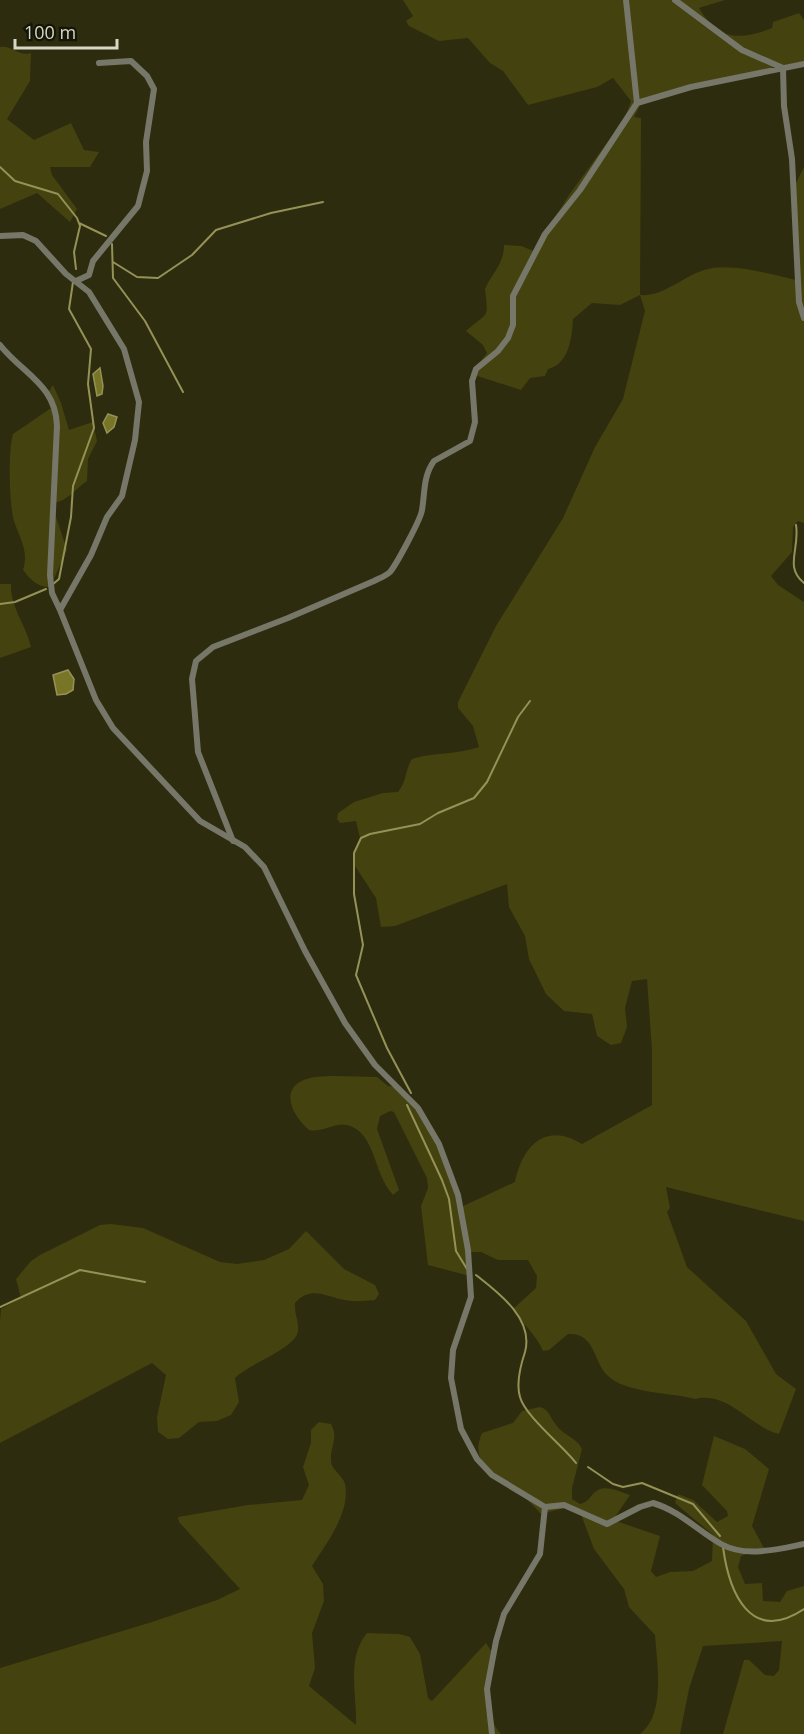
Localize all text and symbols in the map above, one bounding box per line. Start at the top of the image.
scale bar [15,12,117,50]
text: 100 m [24,20,76,44]

